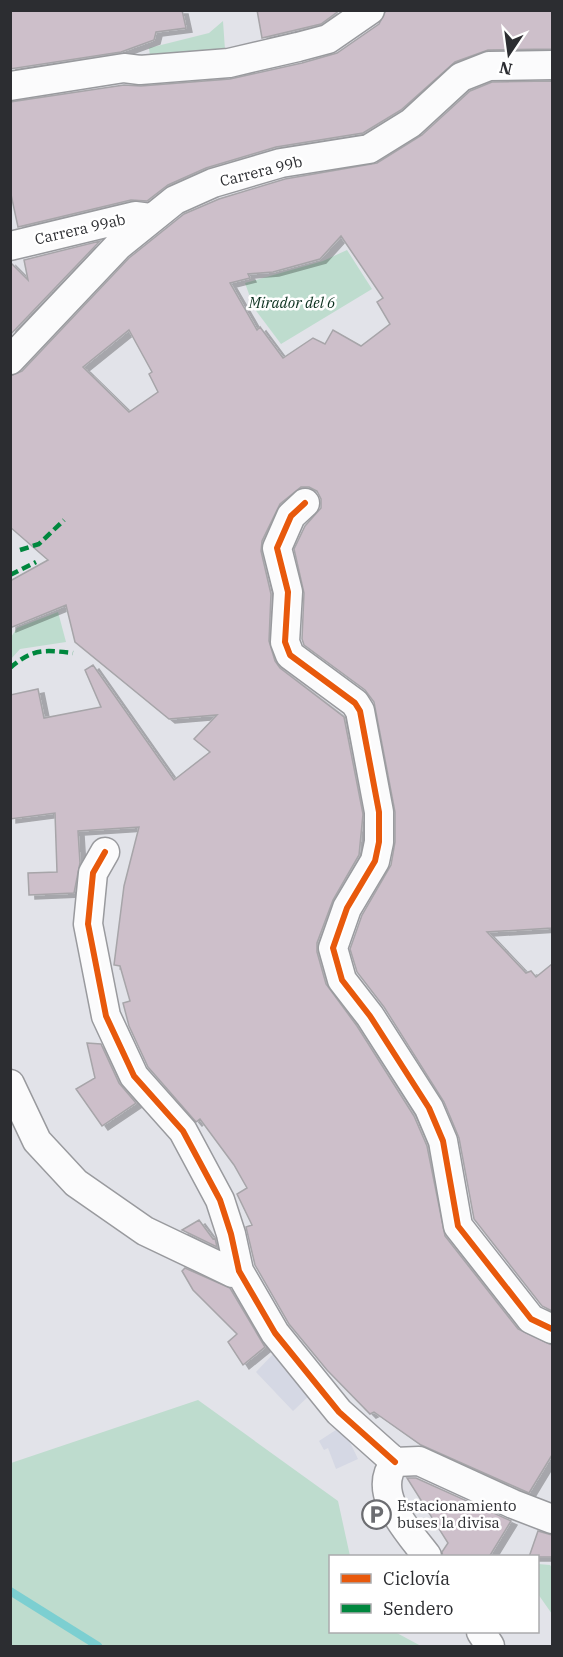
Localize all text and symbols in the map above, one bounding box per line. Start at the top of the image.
north arrow [479,24,539,84]
text: N [497,57,514,80]
street label: Carrera 99b [218,152,304,190]
street label: Carrera 99ab [33,209,127,249]
park label: Mirador del 6 [248,293,335,312]
place label: Estacionamiento buses la divisa [397,1496,516,1532]
parking icon: Estacionamiento buses la divisa [360,1498,392,1530]
legend [329,1555,539,1633]
text: Ciclovía [383,1567,450,1590]
text: Sendero [383,1597,453,1620]

